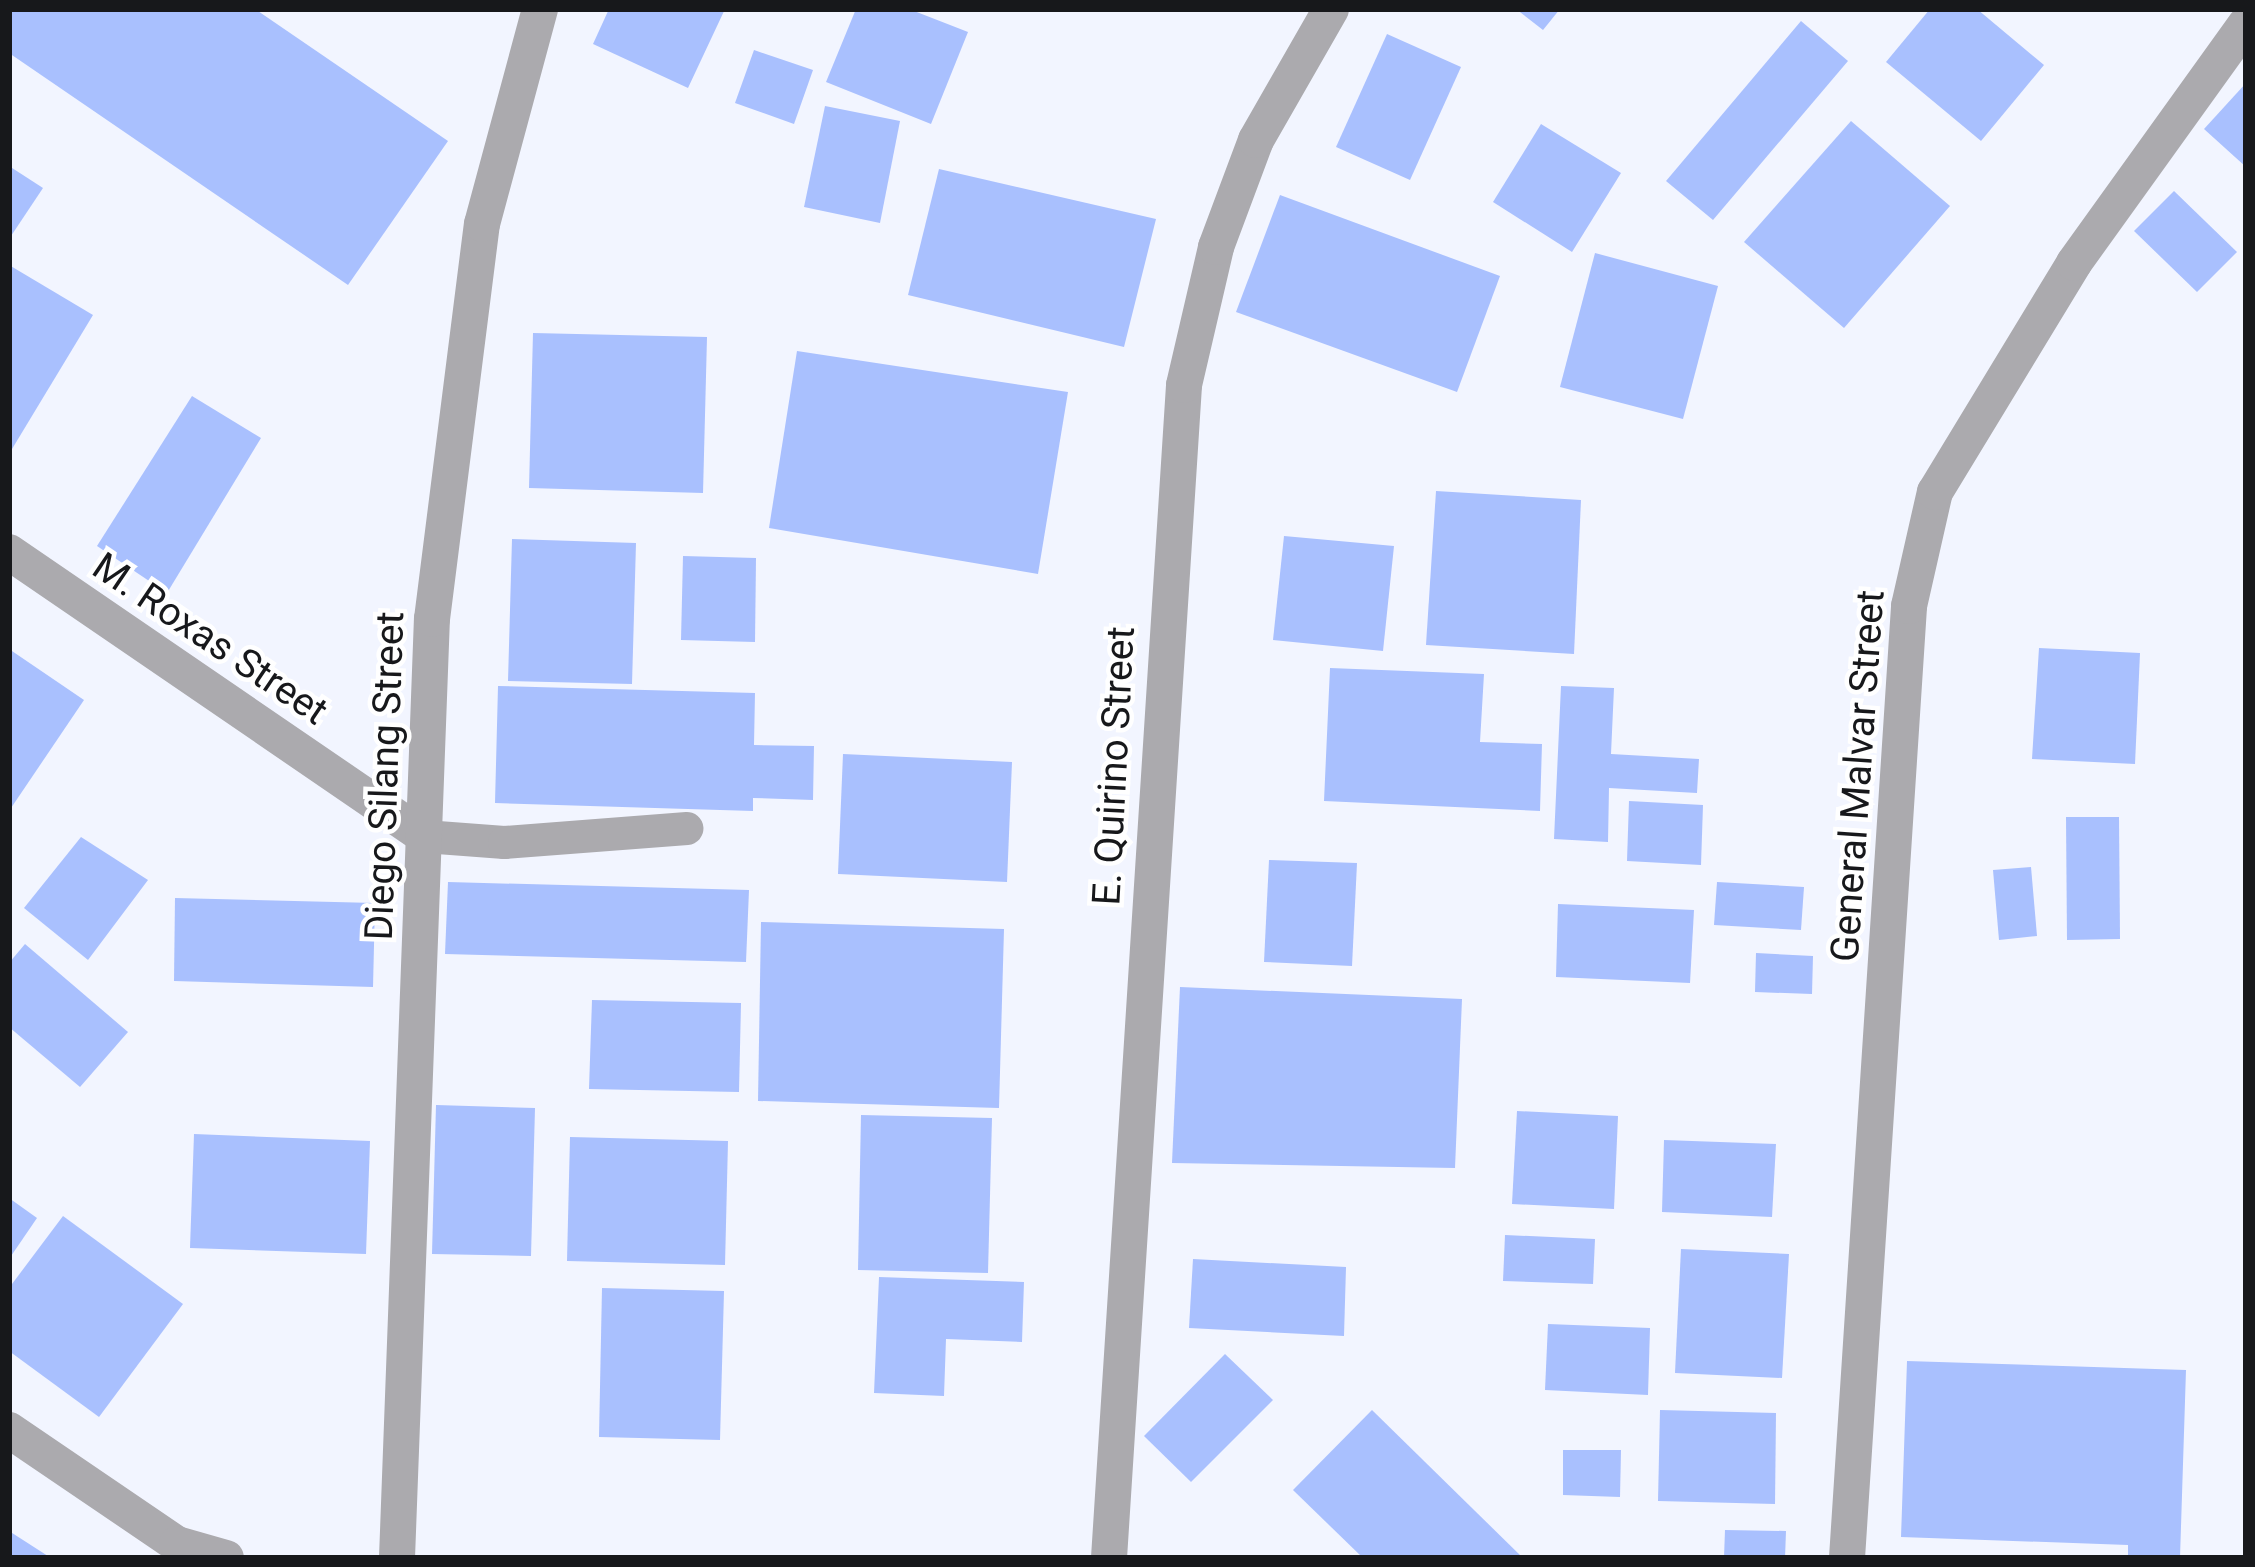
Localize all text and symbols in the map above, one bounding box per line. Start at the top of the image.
street label: M. Roxas Street [84,543,336,735]
street label: General Malvar Street [1822,589,1894,963]
street label: Diego Silang Street [356,611,414,941]
street label: E. Quirino Street [1083,625,1145,907]

